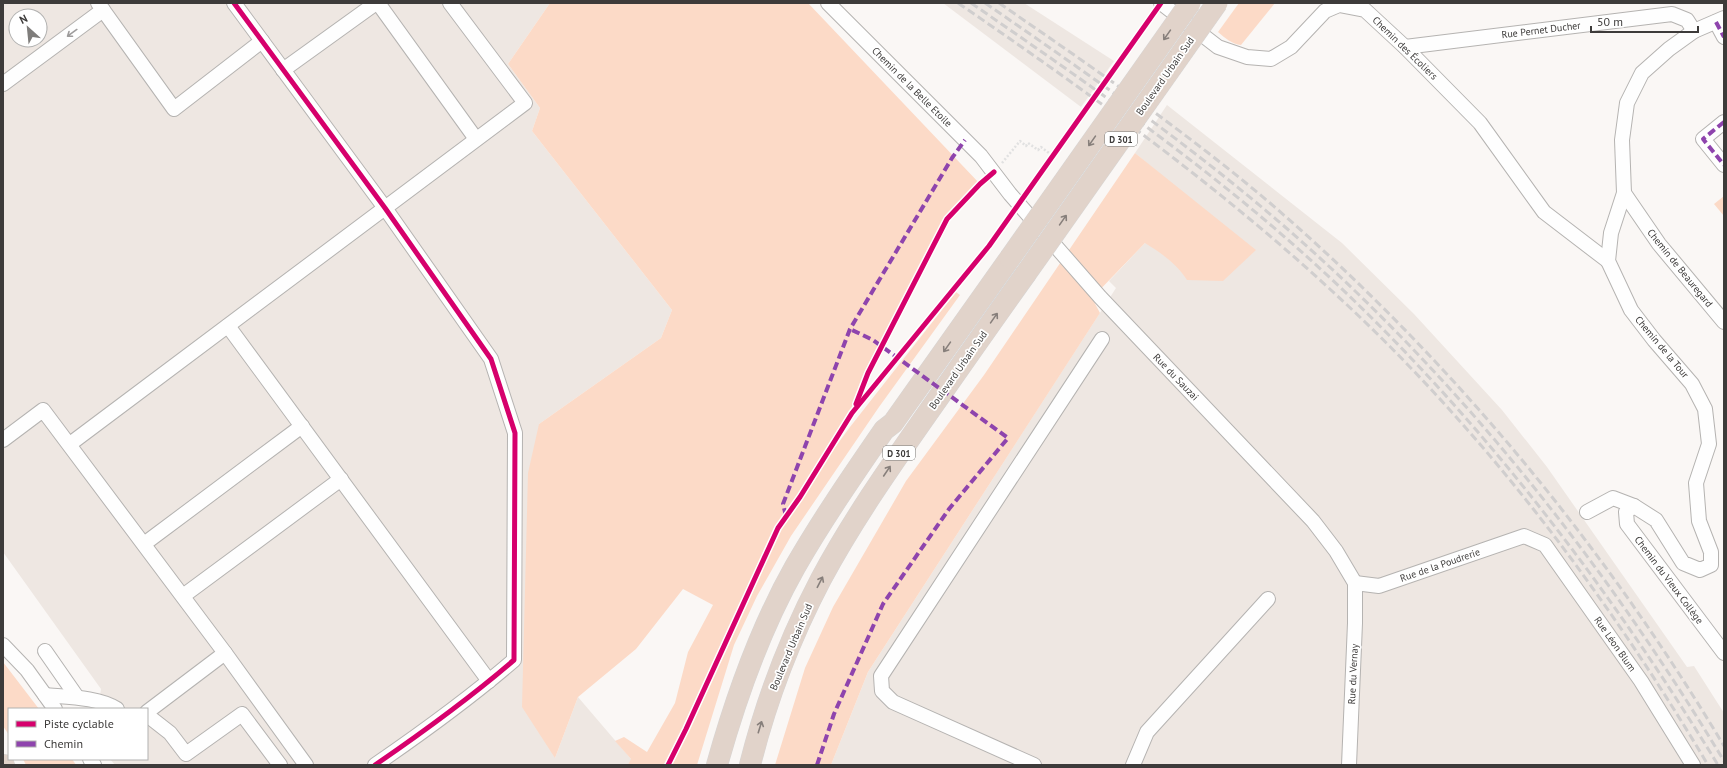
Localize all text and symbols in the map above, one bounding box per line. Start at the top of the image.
north arrow [8,8,48,48]
scale bar [1591,8,1698,34]
text: N [17,11,30,27]
street label: Chemin des Écoliers [1370,14,1440,82]
text: 50 m [1597,14,1623,29]
street label: Rue Pernet Ducher [1501,19,1582,41]
one-way arrow [67,29,78,38]
one-way arrow [1163,29,1171,40]
street label: Boulevard Urbain Sud [1133,34,1197,118]
street label: Chemin de la Belle Etoile [869,44,955,130]
road number: D 301 [1105,132,1137,146]
one-way arrow [1088,135,1096,146]
one-way arrow [1059,215,1067,226]
street label: Chemin de Beauregard [1644,226,1716,310]
one-way arrow [990,313,998,324]
street label: Chemin de la Tour [1632,313,1692,381]
street label: Boulevard Urbain Sud [926,328,990,412]
one-way arrow [943,341,951,352]
street label: Rue du Sauzai [1150,351,1202,403]
road number: D 301 [883,446,915,460]
one-way arrow [883,465,891,476]
street label: Chemin du Vieux Collège [1632,533,1706,627]
street label: Rue de la Poudrerie [1398,545,1482,585]
one-way arrow [817,576,824,588]
street label: Boulevard Urbain Sud [767,602,815,692]
street label: Rue Léon Blum [1591,614,1639,674]
street label: Rue du Vernay [1345,643,1361,705]
legend [8,708,148,760]
text: Piste cyclable [44,716,114,731]
one-way arrow [757,721,764,734]
text: Chemin [44,736,83,751]

